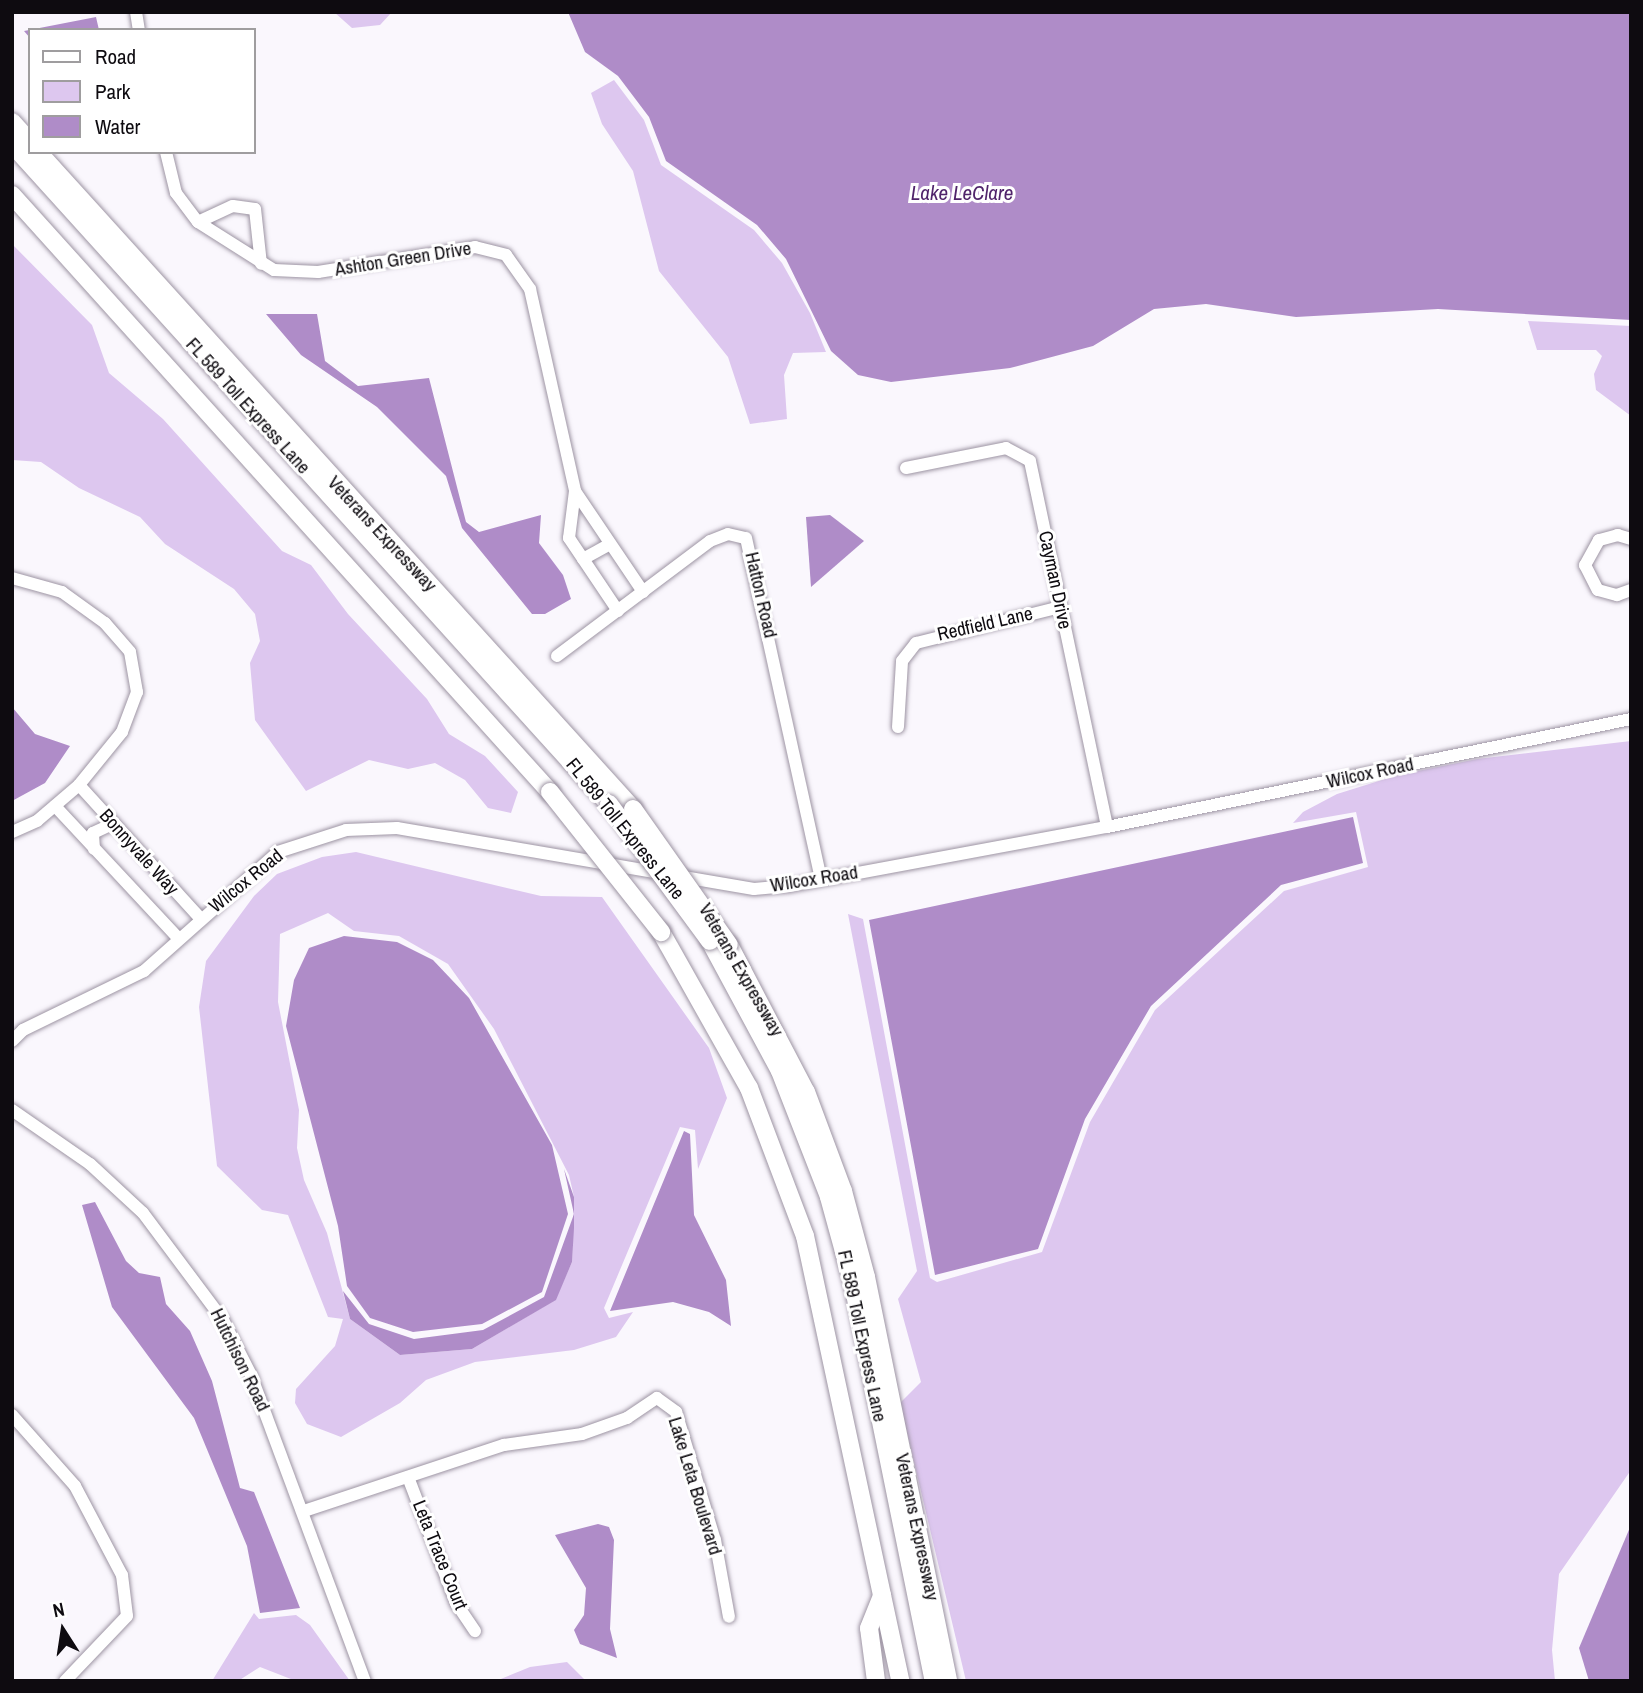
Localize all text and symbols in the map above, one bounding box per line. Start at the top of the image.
legend [28,28,256,154]
text: Road [95,42,136,71]
text: Park [95,77,130,106]
text: Water [95,112,140,141]
water label: Lake LeClare [911,180,1013,206]
street label: Ashton Green Drive [333,237,473,281]
street label: FL 589 Toll Express Lane [181,333,315,479]
street label: Veterans Expressway [323,471,441,597]
street label: Cayman Drive [1033,529,1077,631]
street label: Hatton Road [740,550,782,640]
street label: Redfield Lane [935,602,1035,646]
street label: Wilcox Road [1324,753,1416,793]
street label: FL 589 Toll Express Lane [561,754,689,904]
street label: Bonnyvale Way [95,804,183,900]
street label: Wilcox Road [205,844,287,918]
street label: Wilcox Road [769,861,859,897]
street label: Veterans Expressway [694,899,788,1041]
street label: FL 589 Toll Express Lane [833,1248,891,1424]
street label: Hutchison Road [205,1305,275,1415]
street label: Lake Leta Boulevard [663,1414,727,1558]
street label: Veterans Expressway [890,1451,944,1603]
street label: Leta Trace Court [408,1497,472,1613]
north arrow [28,1595,98,1665]
text: N [50,1596,67,1623]

